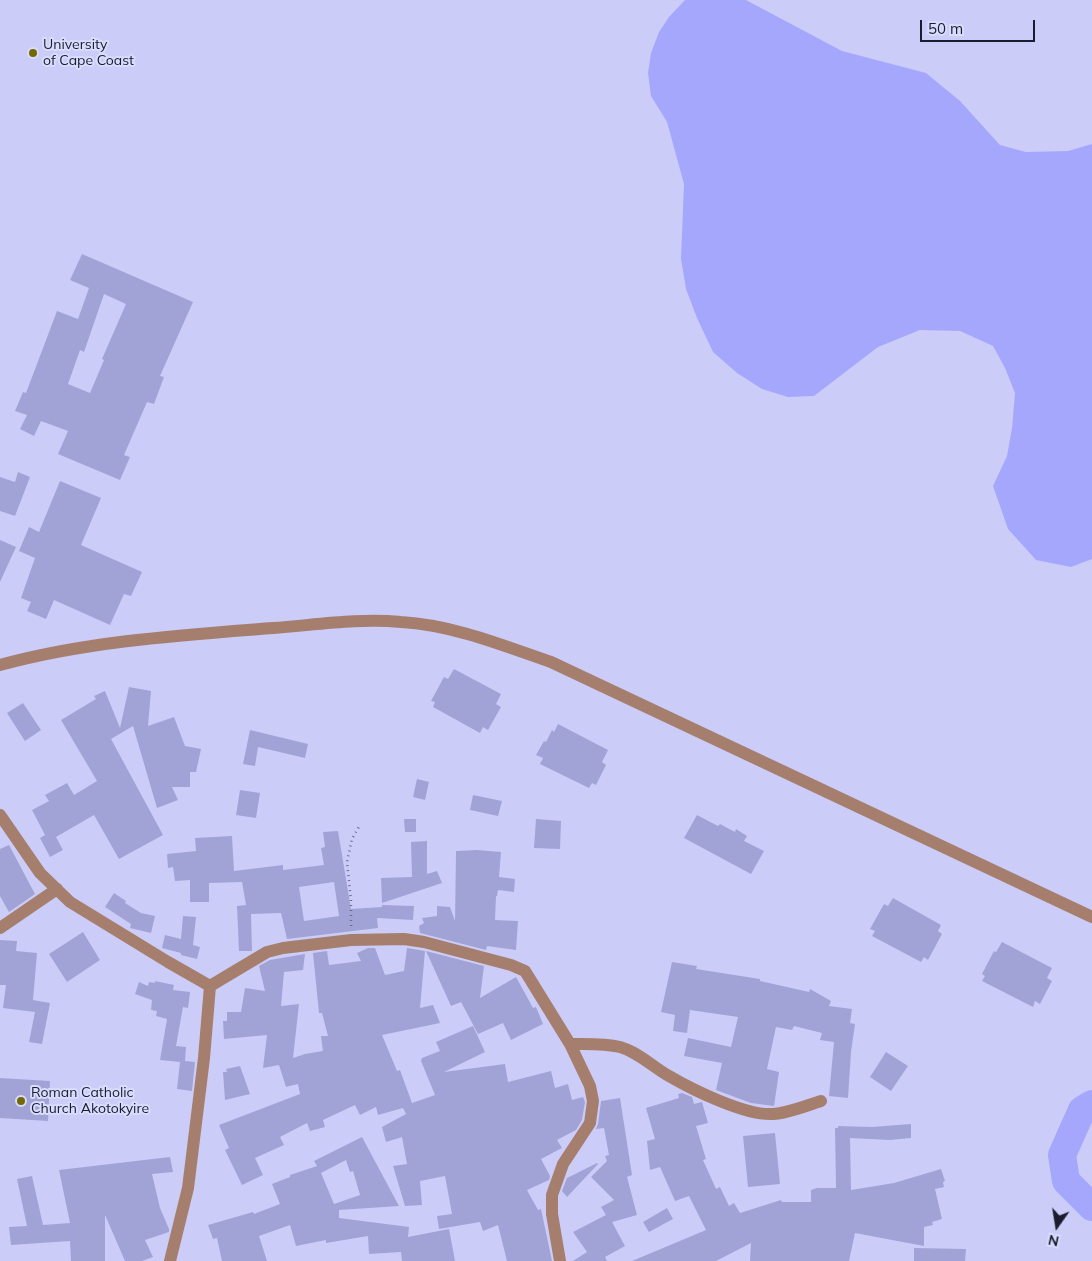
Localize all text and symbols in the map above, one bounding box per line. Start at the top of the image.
scale bar [922,10,1037,42]
text: 50 m [928,19,963,38]
place label: University of Cape Coast [43,37,134,70]
marker: University of Cape Coast [27,47,39,59]
place label: Roman Catholic Church Akotokyire [31,1085,149,1118]
marker: Roman Catholic Church Akotokyire [15,1095,27,1107]
north arrow [1032,1201,1082,1251]
text: N [1046,1231,1061,1251]

